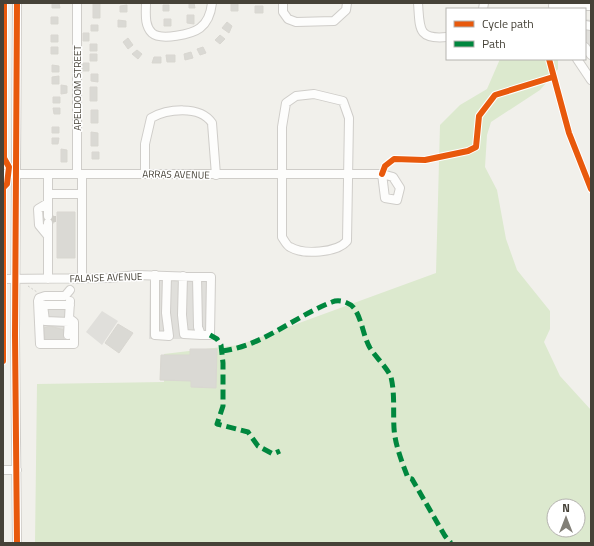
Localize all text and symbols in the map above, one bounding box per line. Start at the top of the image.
legend [446,8,586,60]
text: Cycle path [482,14,534,33]
text: Path [482,34,506,53]
street label: APELDOOM STREET [70,44,85,131]
street label: ARRAS AVENUE [142,166,210,183]
street label: FALAISE AVENUE [69,269,143,286]
north arrow [546,498,586,538]
text: N [562,500,570,516]

